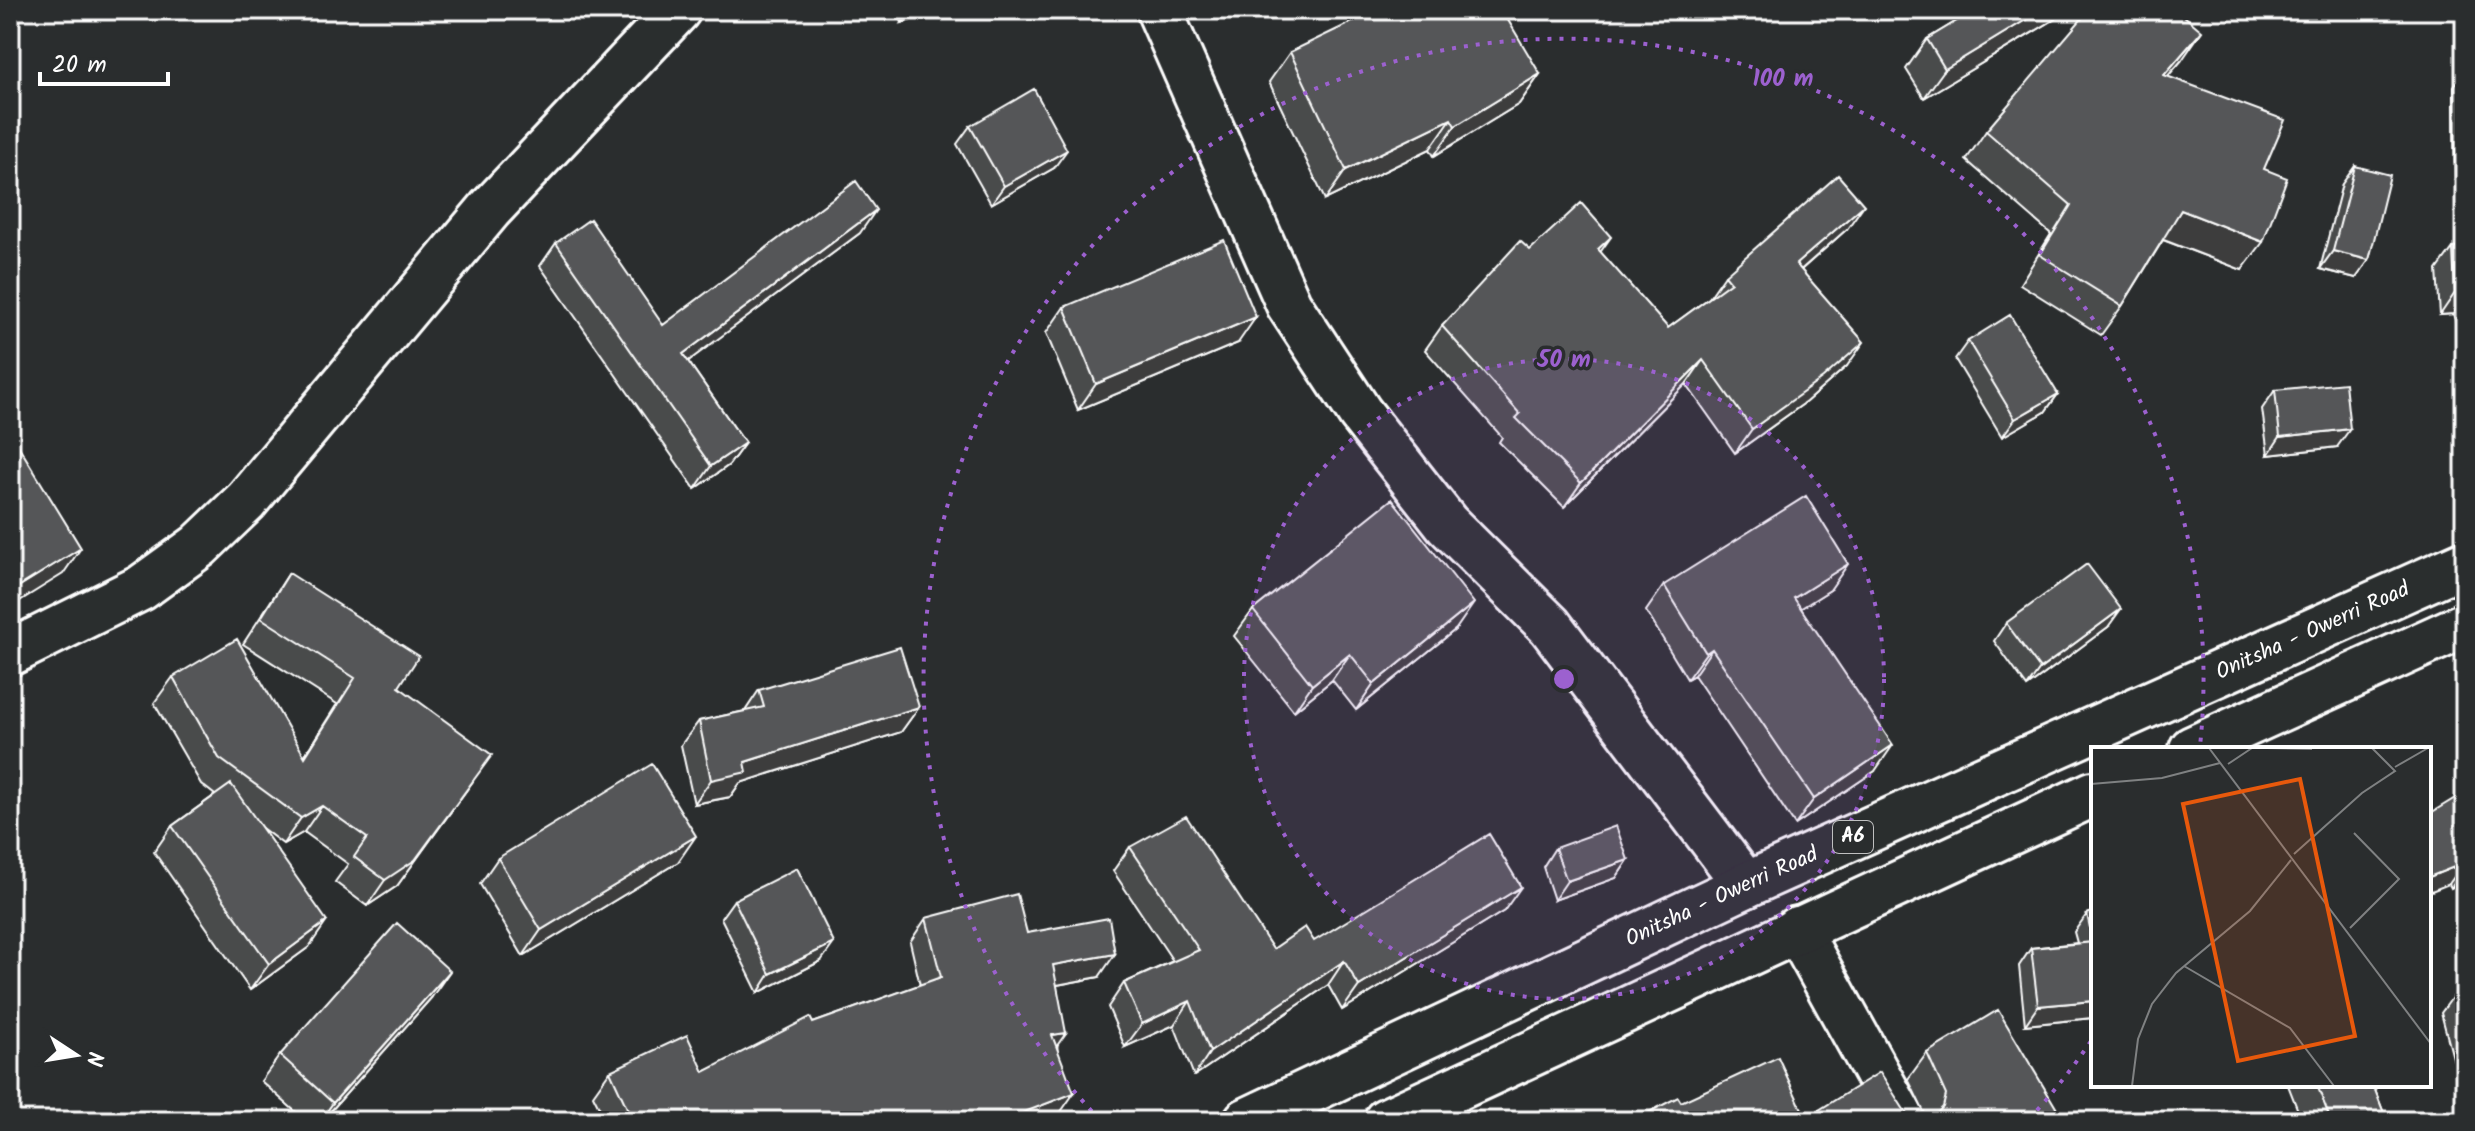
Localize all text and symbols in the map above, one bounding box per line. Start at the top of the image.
scale bar [40,36,168,86]
text: 20 m [52,46,107,85]
text: 100 m [1753,60,1813,99]
text: 50 m [1536,341,1591,380]
street label: Onitsha - Owerri Road [2210,572,2416,690]
centre of rings [1550,665,1578,693]
inset map [2091,747,2431,1087]
road number: A6 [1833,821,1873,853]
street label: Onitsha - Owerri Road [1620,837,1825,957]
north arrow [36,1015,116,1095]
text: N [75,1048,112,1069]

